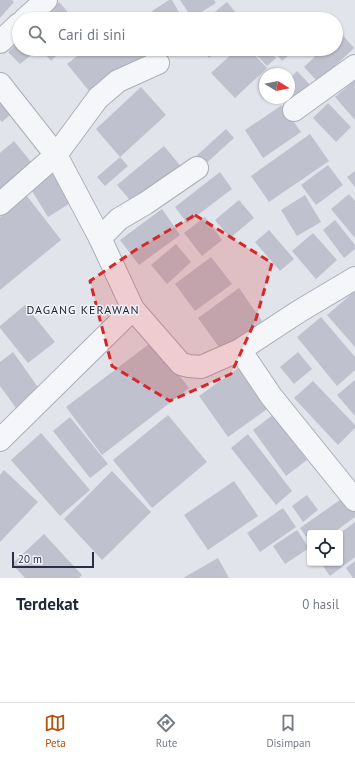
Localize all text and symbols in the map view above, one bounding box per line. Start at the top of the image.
search box [12,12,343,56]
icon: search [26,23,48,45]
text: Cari di sini [58,25,126,44]
north arrow [259,68,295,104]
district label: DAGANG KERAWAN [26,302,140,317]
map controls [307,530,343,566]
button: locate [307,530,343,566]
scale bar [12,550,94,569]
text: 20 m [18,552,42,566]
text: Terdekat [16,593,79,615]
text: 0 hasil [302,596,339,613]
tab: Peta [44,712,66,750]
tab: Rute [155,712,177,750]
tab: Disimpan [266,712,311,750]

